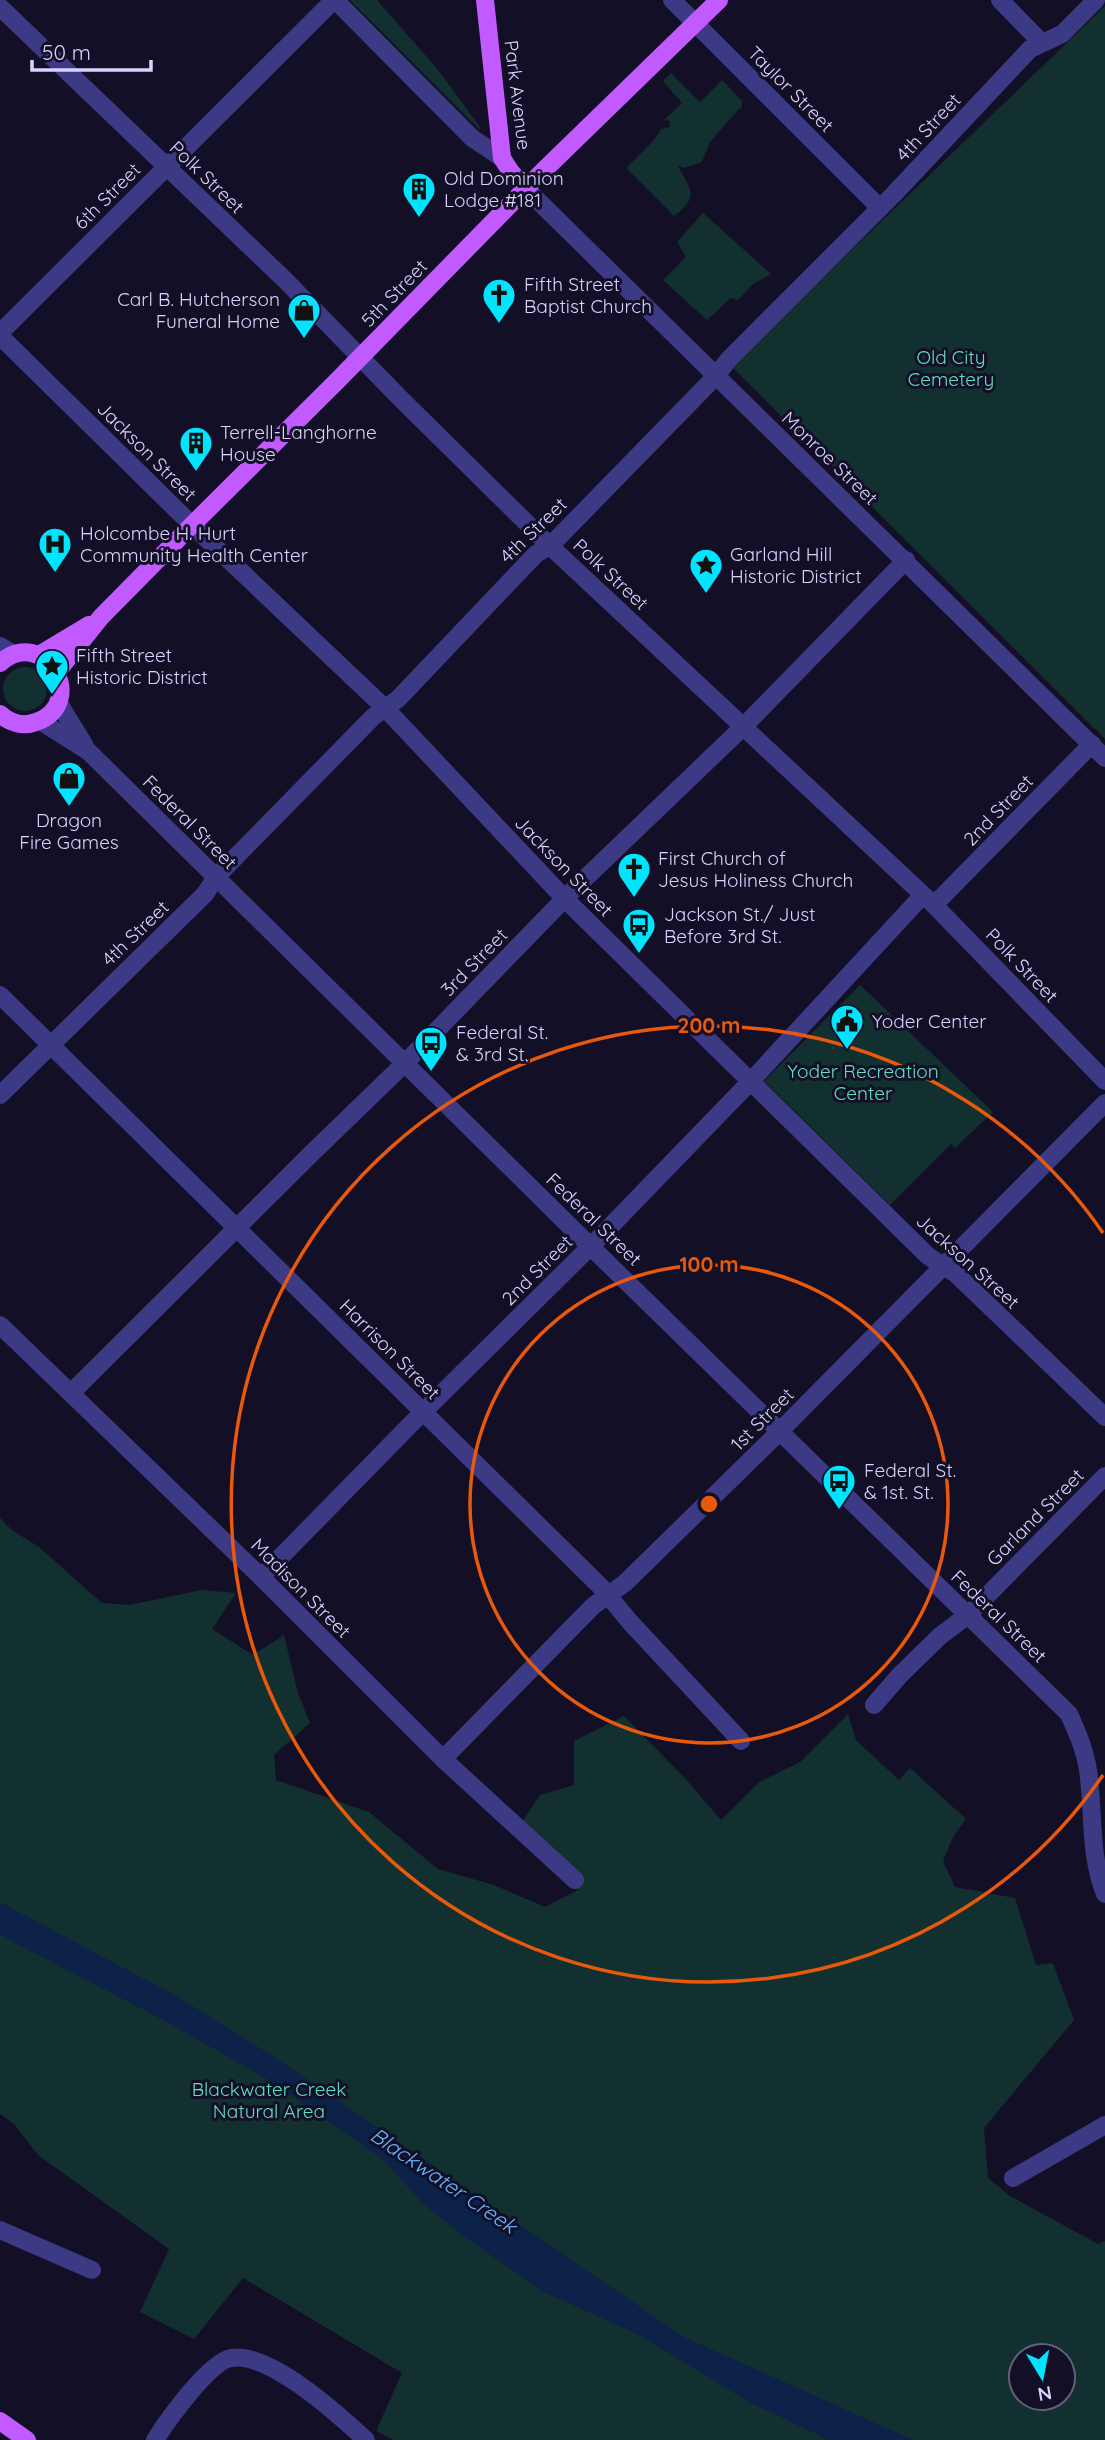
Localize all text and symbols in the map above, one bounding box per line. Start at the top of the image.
scale bar [32,28,150,72]
text: 50 m [42,39,91,65]
street label: Park Avenue [499,39,537,151]
street label: Taylor Street [743,41,839,137]
street label: 4th Street [890,88,966,166]
street label: Polk Street [165,136,249,218]
street label: 6th Street [69,158,145,234]
place label: Old Dominion Lodge #181 [444,166,564,212]
building icon: Old Dominion Lodge #181 [400,170,438,219]
street label: 5th Street [356,254,432,332]
place label: Fifth Street Baptist Church [524,272,652,318]
church icon: Fifth Street Baptist Church [480,276,518,325]
place label: Carl B. Hutcherson Funeral Home [117,287,280,333]
shop icon: Carl B. Hutcherson Funeral Home [285,291,323,340]
park label: Old City Cemetery [908,345,994,391]
street label: Jackson Street [92,396,202,506]
street label: Monroe Street [777,406,883,510]
place label: Terrell-Langhorne House [220,420,377,466]
building icon: Terrell-Langhorne House [177,424,215,473]
street label: 4th Street [494,492,572,568]
place label: Holcombe H. Hurt Community Health Center [80,521,309,567]
hospital icon: Holcombe H. Hurt Community Health Center [36,525,74,574]
street label: Polk Street [568,533,654,615]
place label: Garland Hill Historic District [730,542,862,588]
place icon: Garland Hill Historic District [687,546,725,595]
place label: Fifth Street Historic District [76,643,208,689]
place icon: Fifth Street Historic District [33,647,71,696]
shop icon: Dragon Fire Games [50,759,88,808]
street label: 2nd Street [958,769,1038,851]
street label: Federal Street [138,770,242,874]
place label: Dragon Fire Games [19,808,119,854]
street label: Jackson Street [510,811,618,921]
place label: First Church of Jesus Holiness Church [658,846,853,892]
church icon: First Church of Jesus Holiness Church [615,850,653,899]
street label: 4th Street [96,895,174,971]
place label: Jackson St./ Just Before 3rd St. [664,902,816,948]
bus stop icon: Jackson St./ Just Before 3rd St. [620,906,658,955]
street label: 3rd Street [436,923,512,1001]
street label: Polk Street [981,923,1063,1007]
public building icon: Yoder Center [828,1002,866,1051]
place label: Yoder Center [872,1009,987,1033]
text: 200 m [678,1012,740,1038]
place label: Federal St. & 3rd St. [456,1020,548,1066]
bus stop icon: Federal St. & 3rd St. [412,1024,450,1073]
park label: Yoder Recreation Center [787,1059,939,1105]
street label: Federal Street [541,1167,647,1271]
street label: Jackson Street [911,1208,1025,1314]
street label: 2nd Street [497,1230,577,1310]
text: 100 m [679,1251,739,1277]
street label: Harrison Street [335,1294,445,1404]
street label: 1st Street [725,1382,799,1456]
place label: Federal St. & 1st. St. [864,1458,956,1504]
bus stop icon: Federal St. & 1st. St. [820,1462,858,1511]
street label: Garland Street [981,1463,1089,1571]
centre of rings [697,1492,721,1516]
street label: Madison Street [246,1533,356,1643]
street label: Federal Street [946,1564,1052,1668]
park label: Blackwater Creek Natural Area [192,2077,346,2123]
water label: Blackwater Creek [366,2121,524,2240]
north arrow [1007,2342,1077,2412]
text: N [1036,2381,1054,2407]

